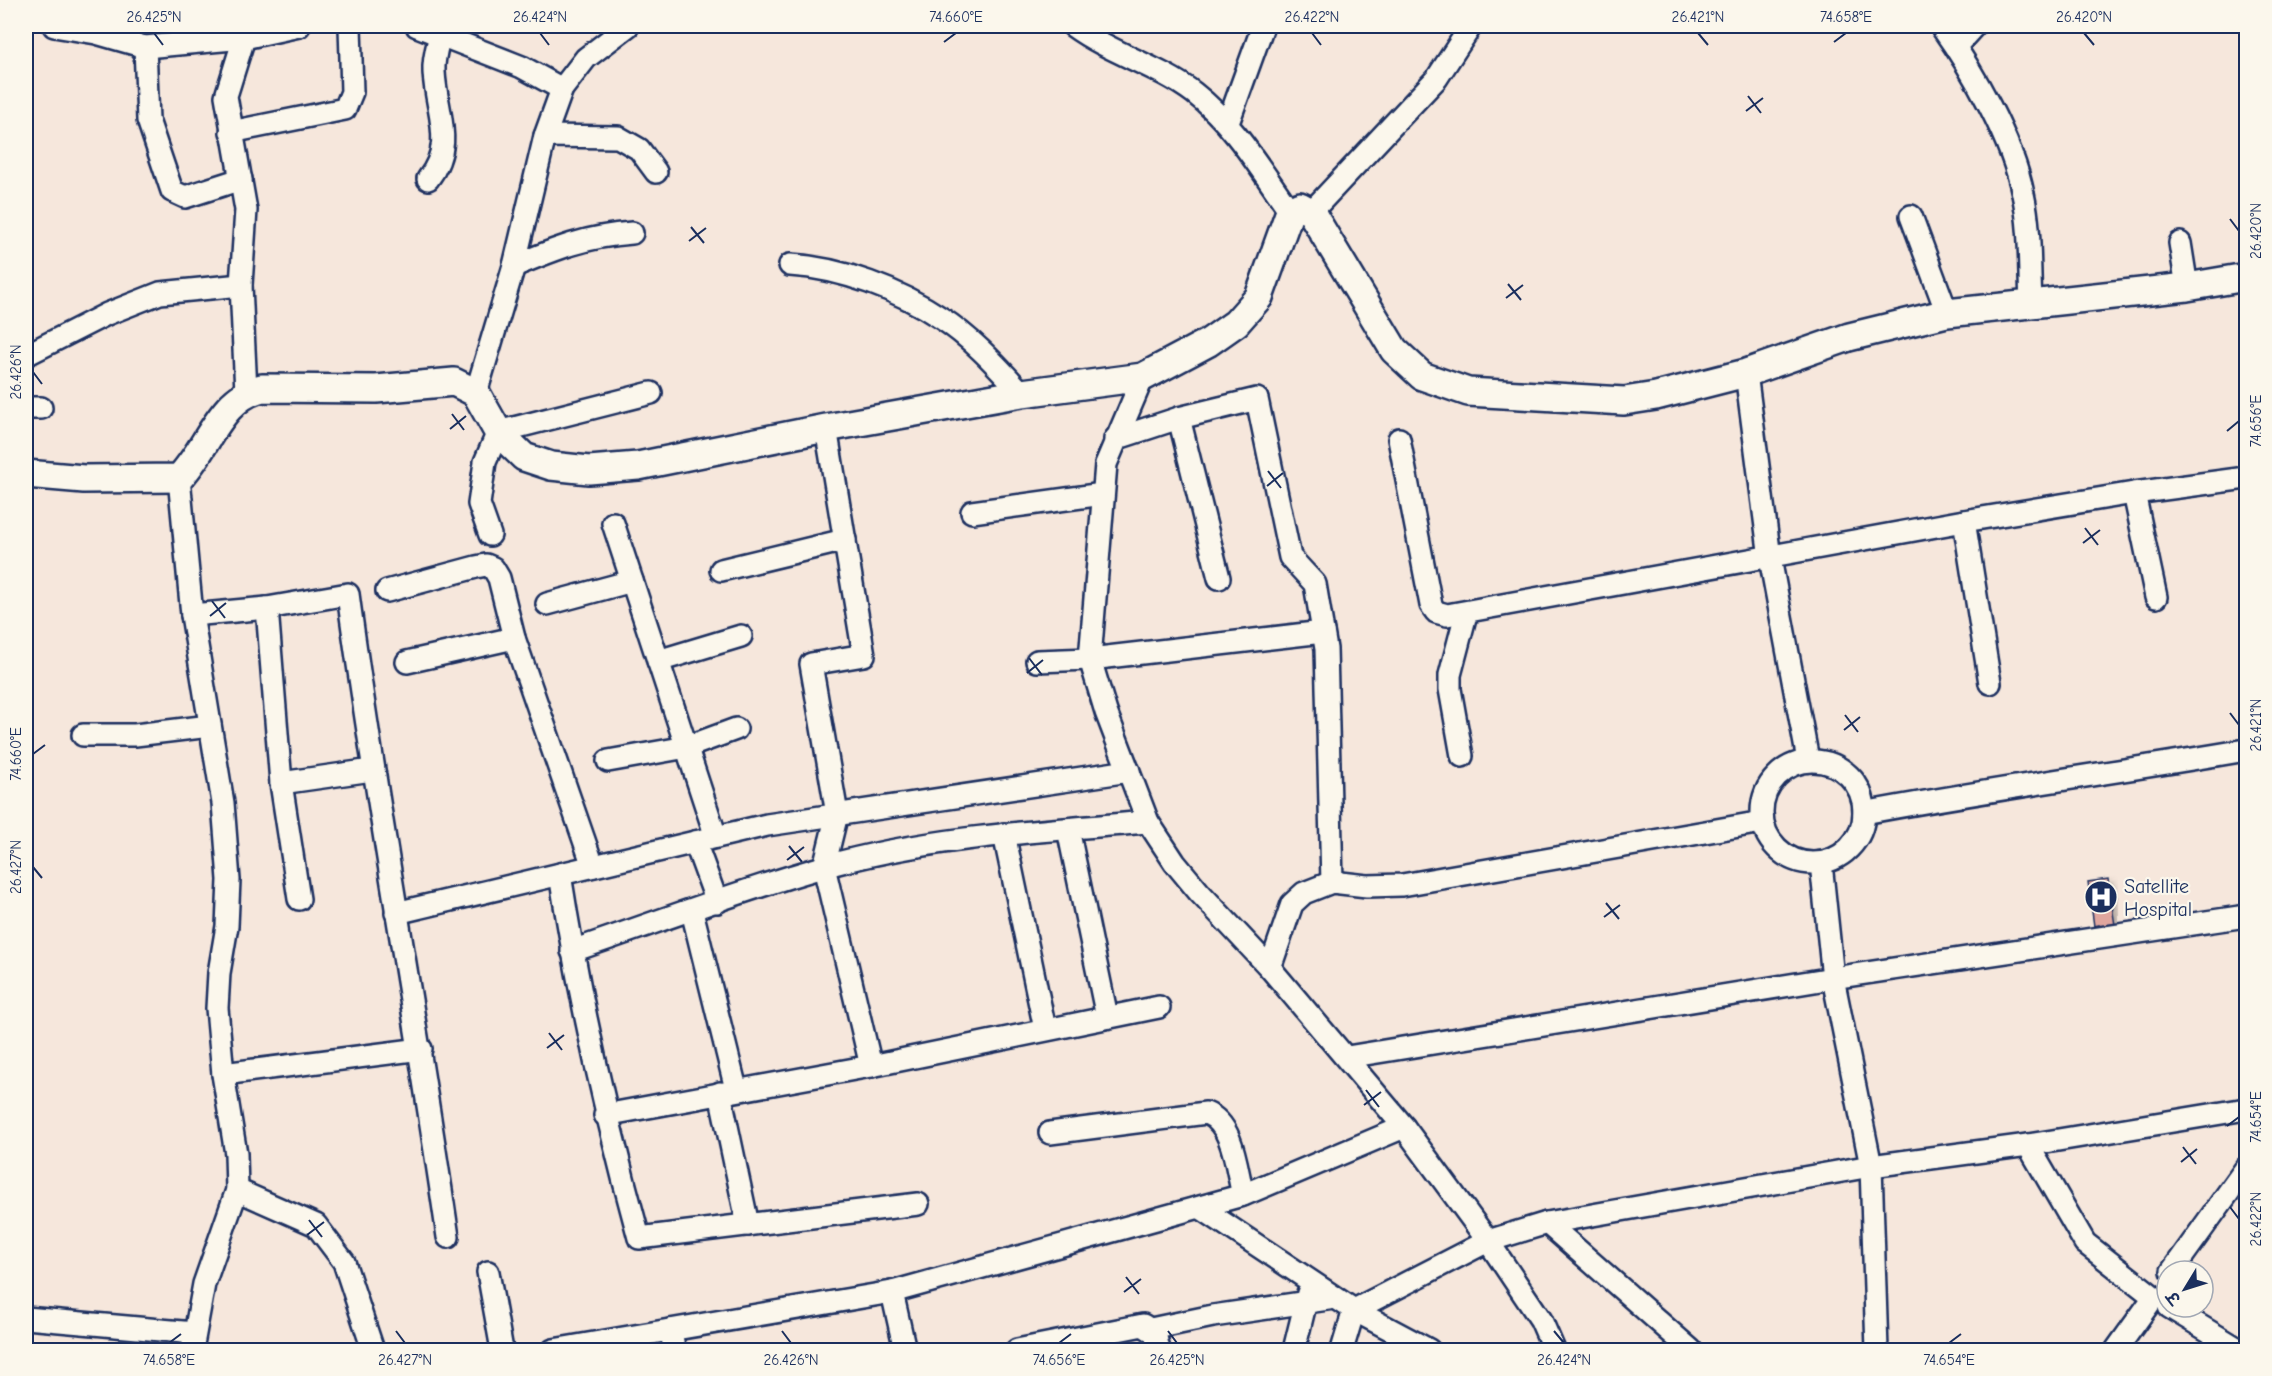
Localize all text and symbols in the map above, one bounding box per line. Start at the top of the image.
text: 26.425°N [126,8,182,26]
text: 26.424°N [513,8,567,26]
text: 74.660°E [929,8,983,26]
text: 26.422°N [1285,8,1339,26]
text: 26.421°N [1672,8,1724,26]
text: 74.658°E [1820,8,1872,26]
text: 26.420°N [2056,8,2112,26]
text: 26.420°N [2247,203,2265,259]
text: 26.426°N [7,344,25,400]
text: 74.656°E [2247,395,2265,447]
text: 26.421°N [2247,699,2265,751]
text: 74.660°E [7,727,25,781]
text: 26.427°N [7,840,25,894]
place label: Satellite Hospital [2124,875,2192,921]
hospital icon: Satellite Hospital [2083,879,2119,915]
text: 74.654°E [2247,1091,2265,1143]
text: 26.422°N [2247,1192,2265,1246]
north arrow [2155,1259,2215,1319]
text: उ [2163,1287,2186,1309]
text: 74.658°E [143,1351,195,1369]
text: 26.427°N [378,1351,432,1369]
text: 26.426°N [763,1351,819,1369]
text: 74.656°E [1033,1351,1085,1369]
text: 26.425°N [1149,1351,1205,1369]
text: 26.424°N [1537,1351,1591,1369]
text: 74.654°E [1923,1351,1975,1369]

